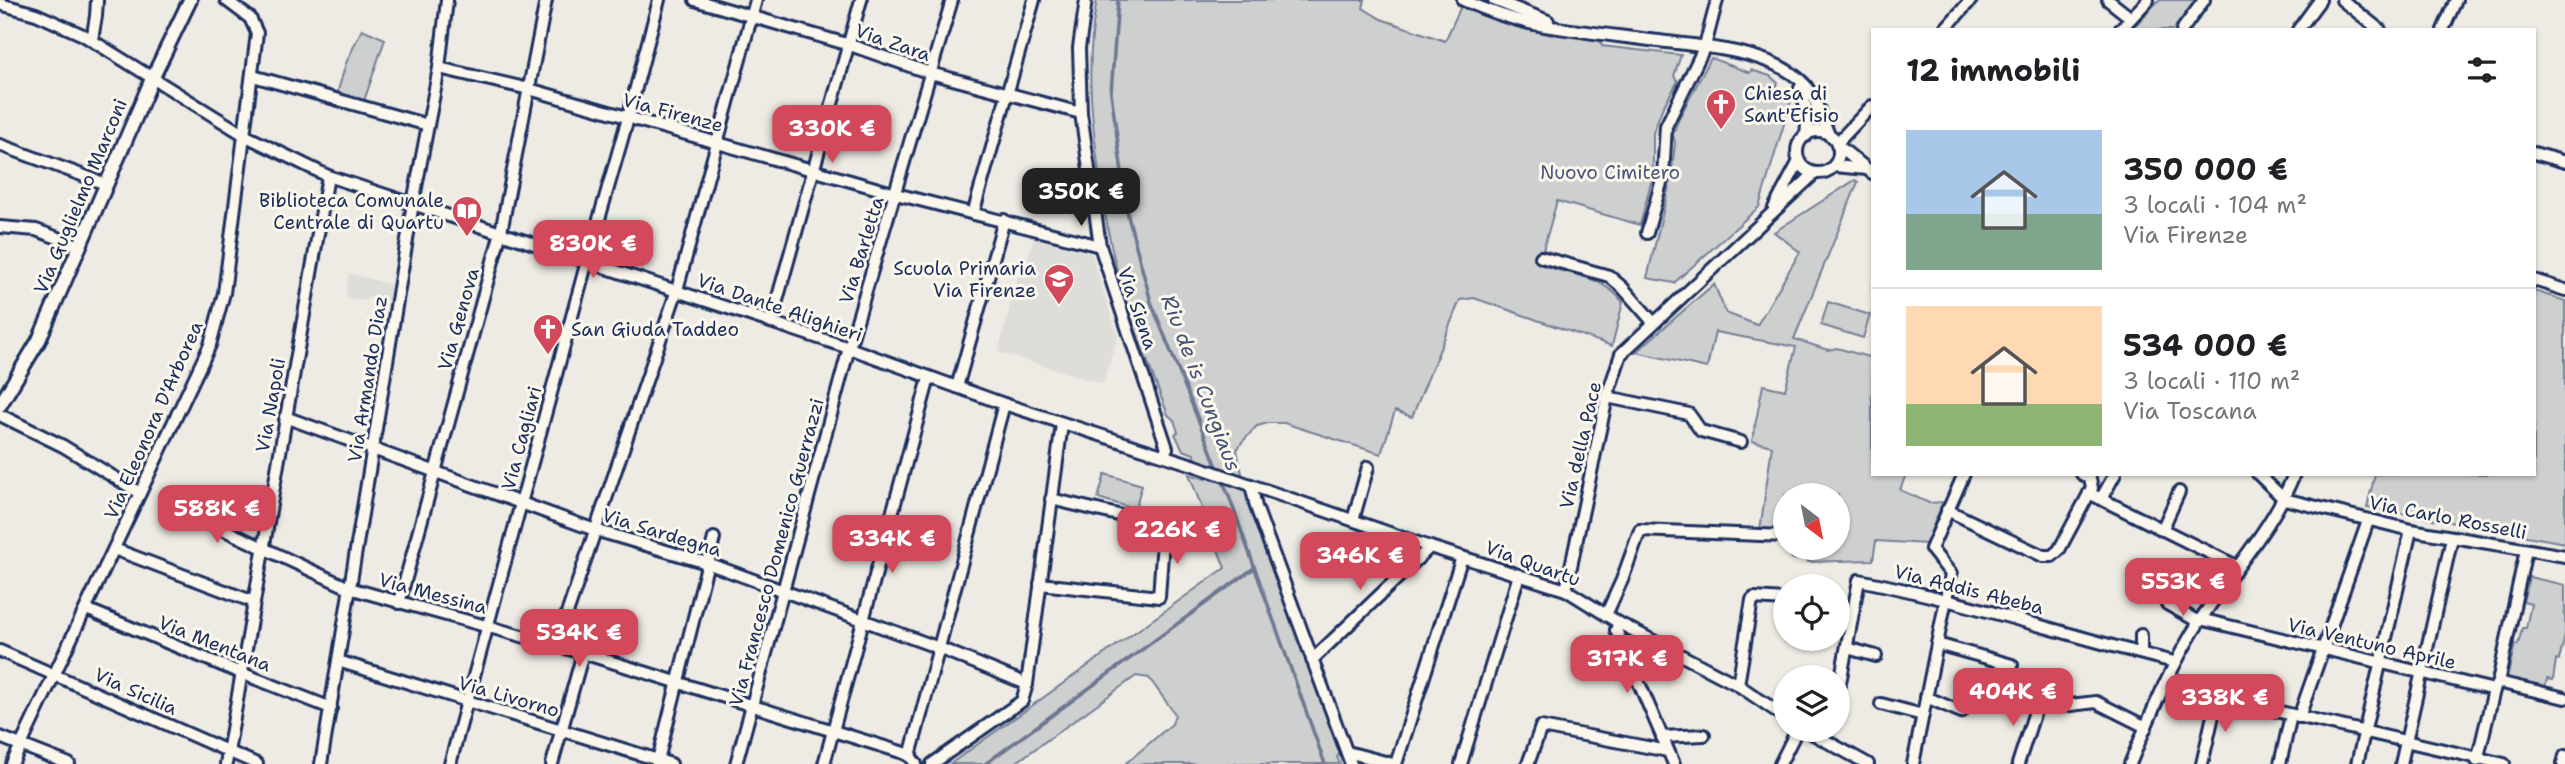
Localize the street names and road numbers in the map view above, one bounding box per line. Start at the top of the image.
street label: Via Zara [852,18,934,67]
street label: Via Firenze [620,87,726,138]
street label: Via Guglielmo Marconi [28,95,133,298]
street label: Via Barletta [833,193,890,307]
street label: Via Siena [1112,264,1163,353]
street label: Via Genova [432,265,485,373]
street label: Via Dante Alighieri [694,267,866,348]
street label: Via Armando Diaz [342,294,393,464]
street label: Via Eleonora D'Arborea [98,317,209,523]
street label: Via Napoli [250,356,291,454]
street label: Via della Pace [1554,379,1607,511]
street label: Via Cagliari [496,383,547,493]
street label: Via Francesco Domenico Guerrazzi [723,395,830,709]
street label: Via Carlo Rosselli [2367,490,2529,545]
street label: Via Sardegna [599,502,725,563]
street label: Via Quartu [1482,535,1584,592]
street label: Via Addis Abeba [1891,559,2046,620]
street label: Via Messina [376,567,490,620]
street label: Via Mentana [155,610,275,677]
street label: Via Ventuno Aprile [2285,612,2459,675]
street label: Via Sicilia [90,662,182,721]
street label: Via Livorno [455,670,562,723]

